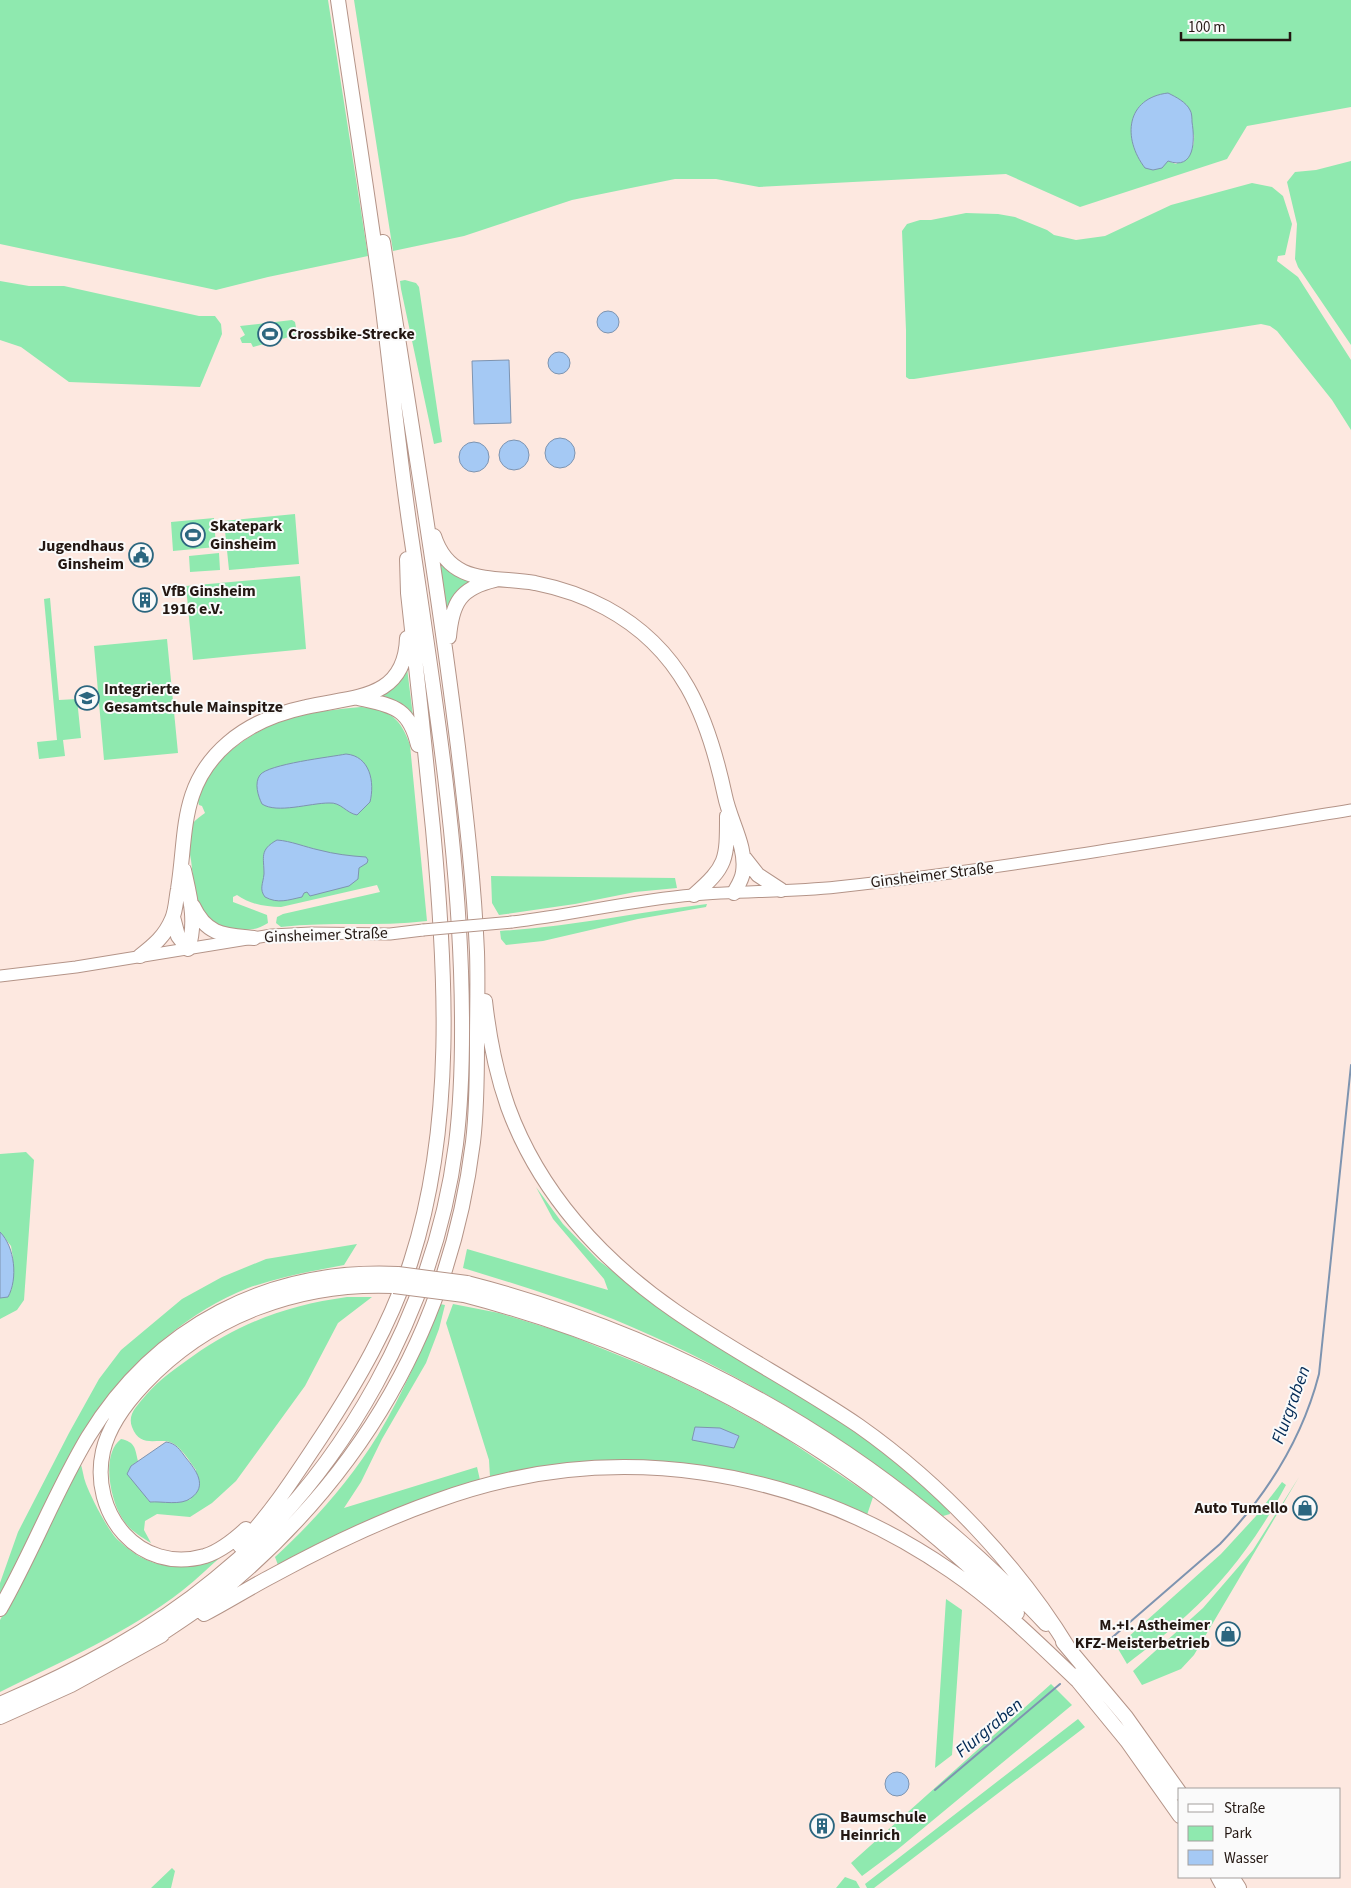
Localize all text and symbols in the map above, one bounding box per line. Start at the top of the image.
scale bar [1181,10,1290,42]
text: 100 m [1188,17,1226,38]
sports icon: Crossbike-Strecke [257,321,283,347]
place label: Crossbike-Strecke [288,323,415,345]
place label: Skatepark Ginsheim [210,515,283,555]
sports icon: Skatepark Ginsheim [180,522,206,548]
place label: Jugendhaus Ginsheim [38,535,124,575]
public building icon: Jugendhaus Ginsheim [128,542,154,568]
place label: VfB Ginsheim 1916 e.V. [161,580,256,620]
building icon: VfB Ginsheim 1916 e.V. [132,587,158,613]
place label: Integrierte Gesamtschule Mainspitze [104,678,283,718]
school or university icon: Integrierte Gesamtschule Mainspitze [74,685,100,711]
street label: Ginsheimer Straße [869,857,995,893]
street label: Ginsheimer Straße [264,922,388,948]
water label: Flurgraben [1265,1363,1317,1447]
shop icon: Auto Tumello [1292,1495,1318,1521]
place label: Auto Tumello [1194,1497,1288,1519]
place label: M.+I. Astheimer KFZ-Meisterbetrieb [1075,1614,1211,1654]
shop icon: M.+I. Astheimer KFZ-Meisterbetrieb [1215,1621,1241,1647]
water label: Flurgraben [950,1692,1028,1764]
legend [1178,1788,1341,1878]
text: Straße [1224,1798,1265,1819]
place label: Baumschule Heinrich [840,1806,927,1846]
building icon: Baumschule Heinrich [809,1813,835,1839]
text: Park [1224,1823,1253,1844]
text: Wasser [1224,1848,1269,1869]

